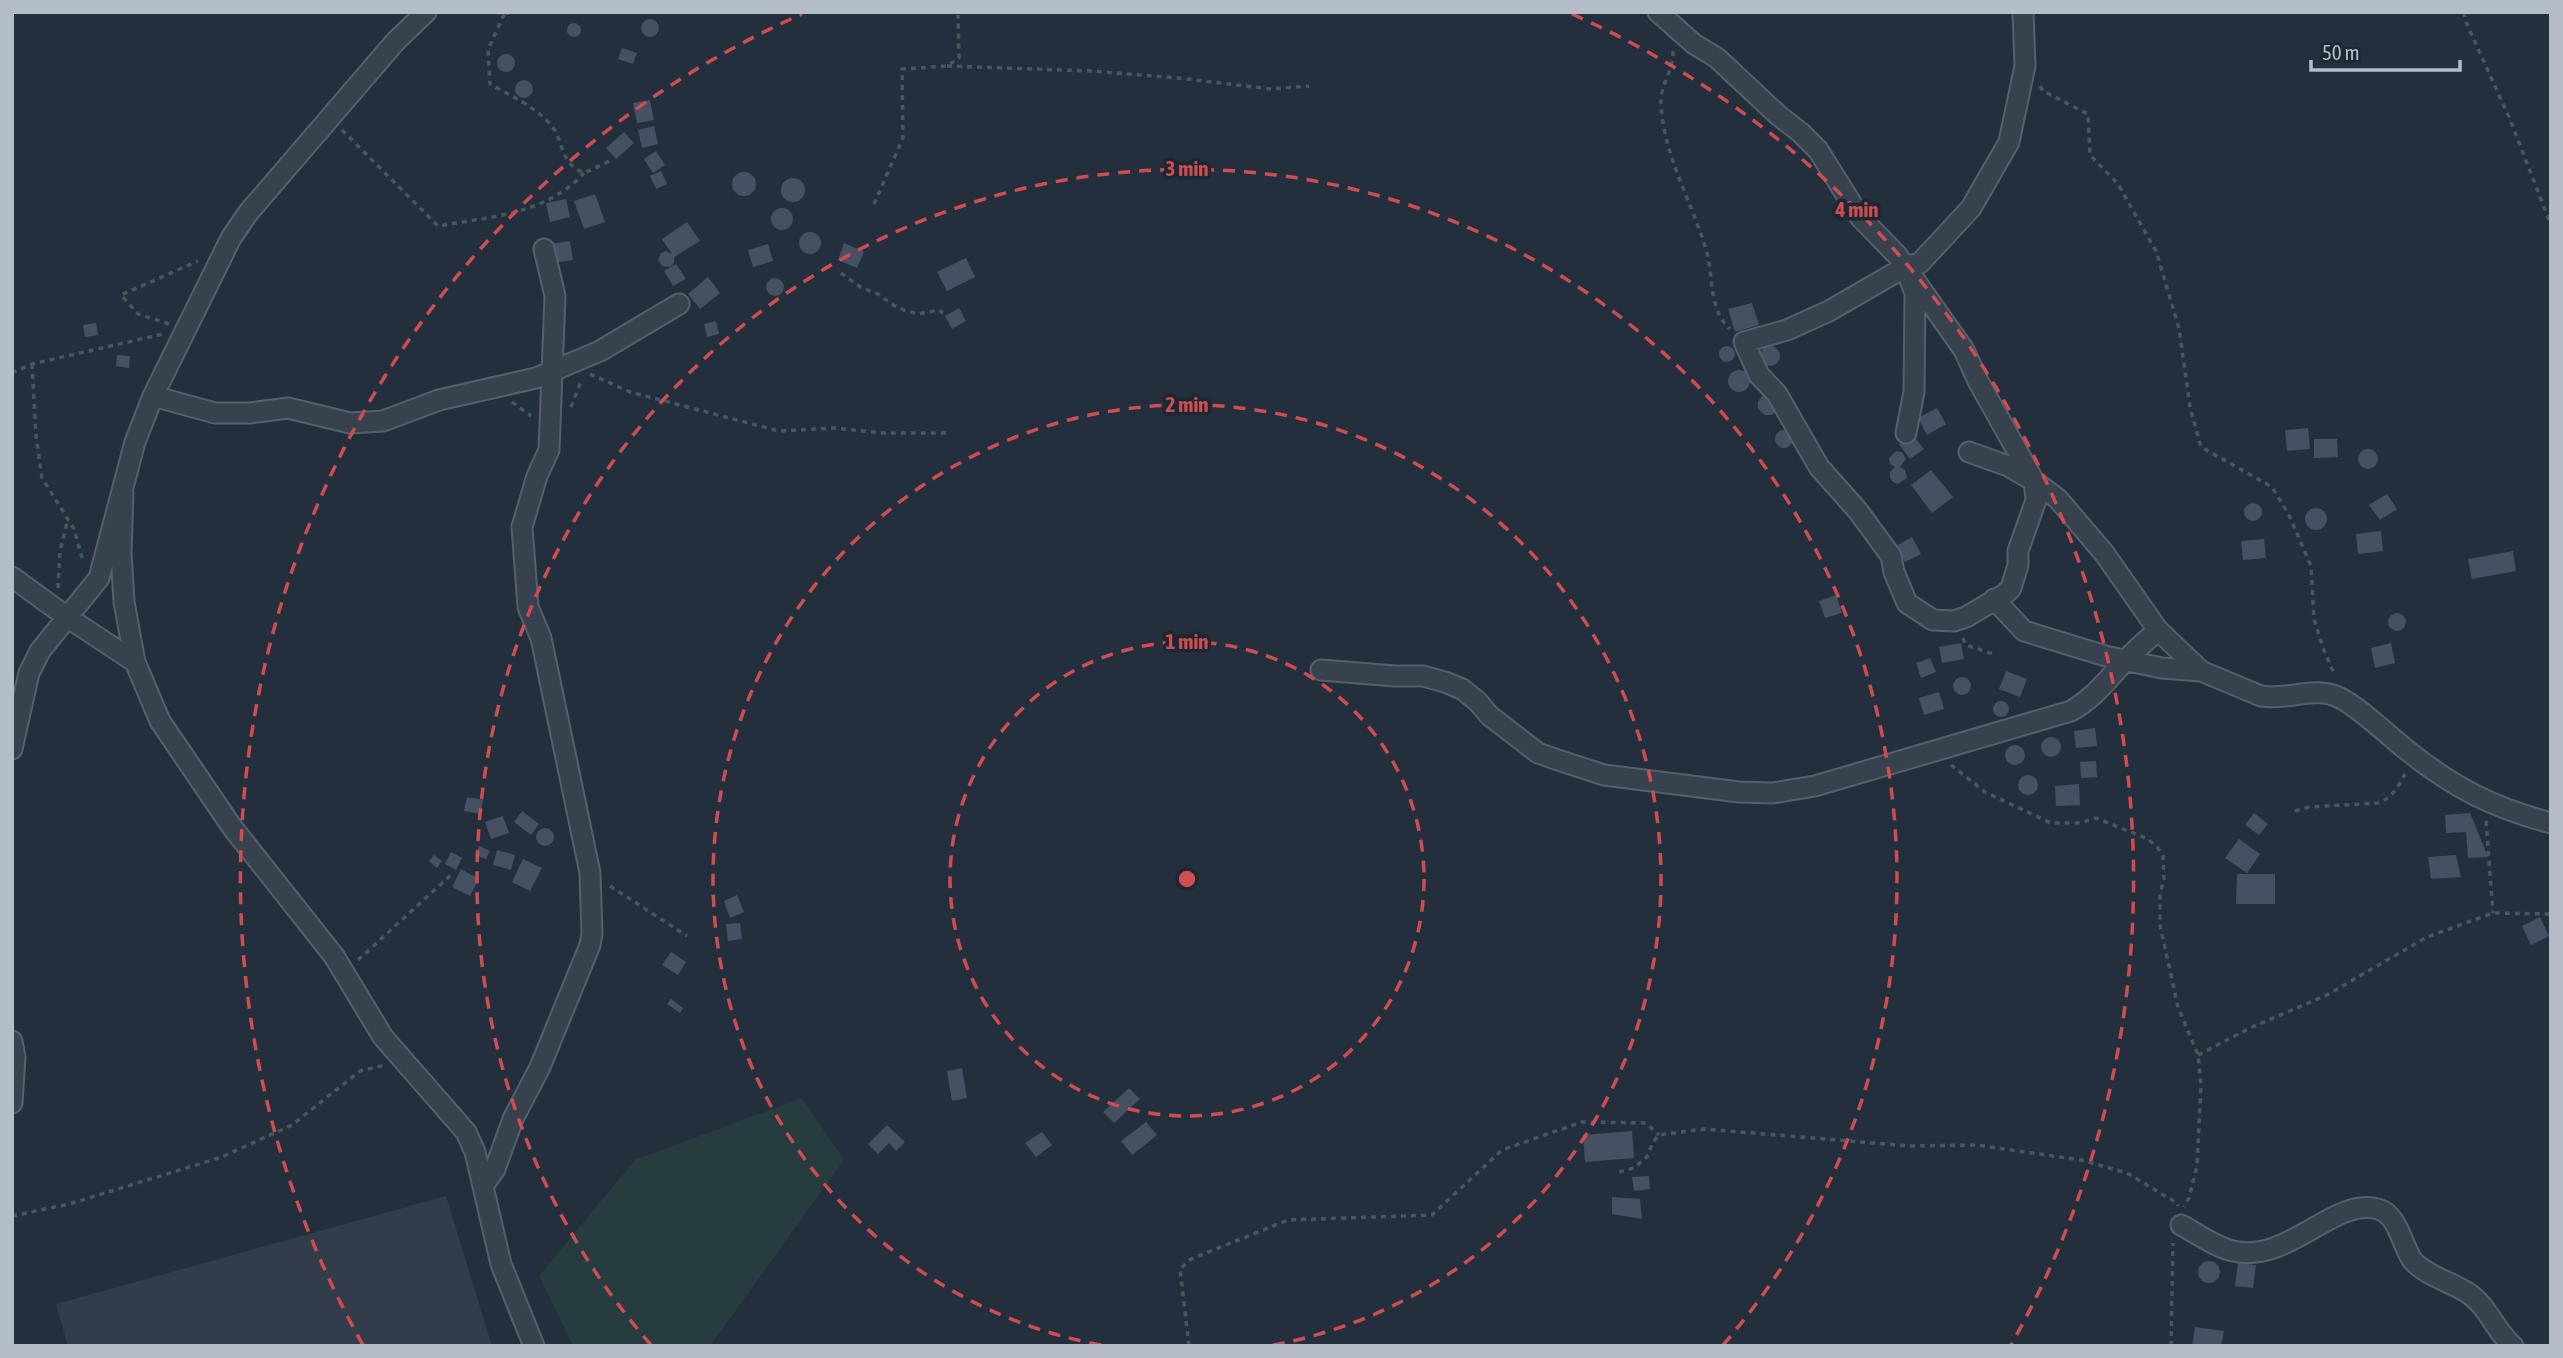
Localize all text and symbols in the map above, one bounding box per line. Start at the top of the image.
scale bar [2311,28,2460,72]
text: 50 m [2322,40,2360,64]
text: 3 min [1166,156,1208,180]
text: 4 min [1835,197,1878,221]
text: 2 min [1166,392,1208,416]
text: 1 min [1166,629,1208,653]
centre of rings [1175,867,1199,891]

